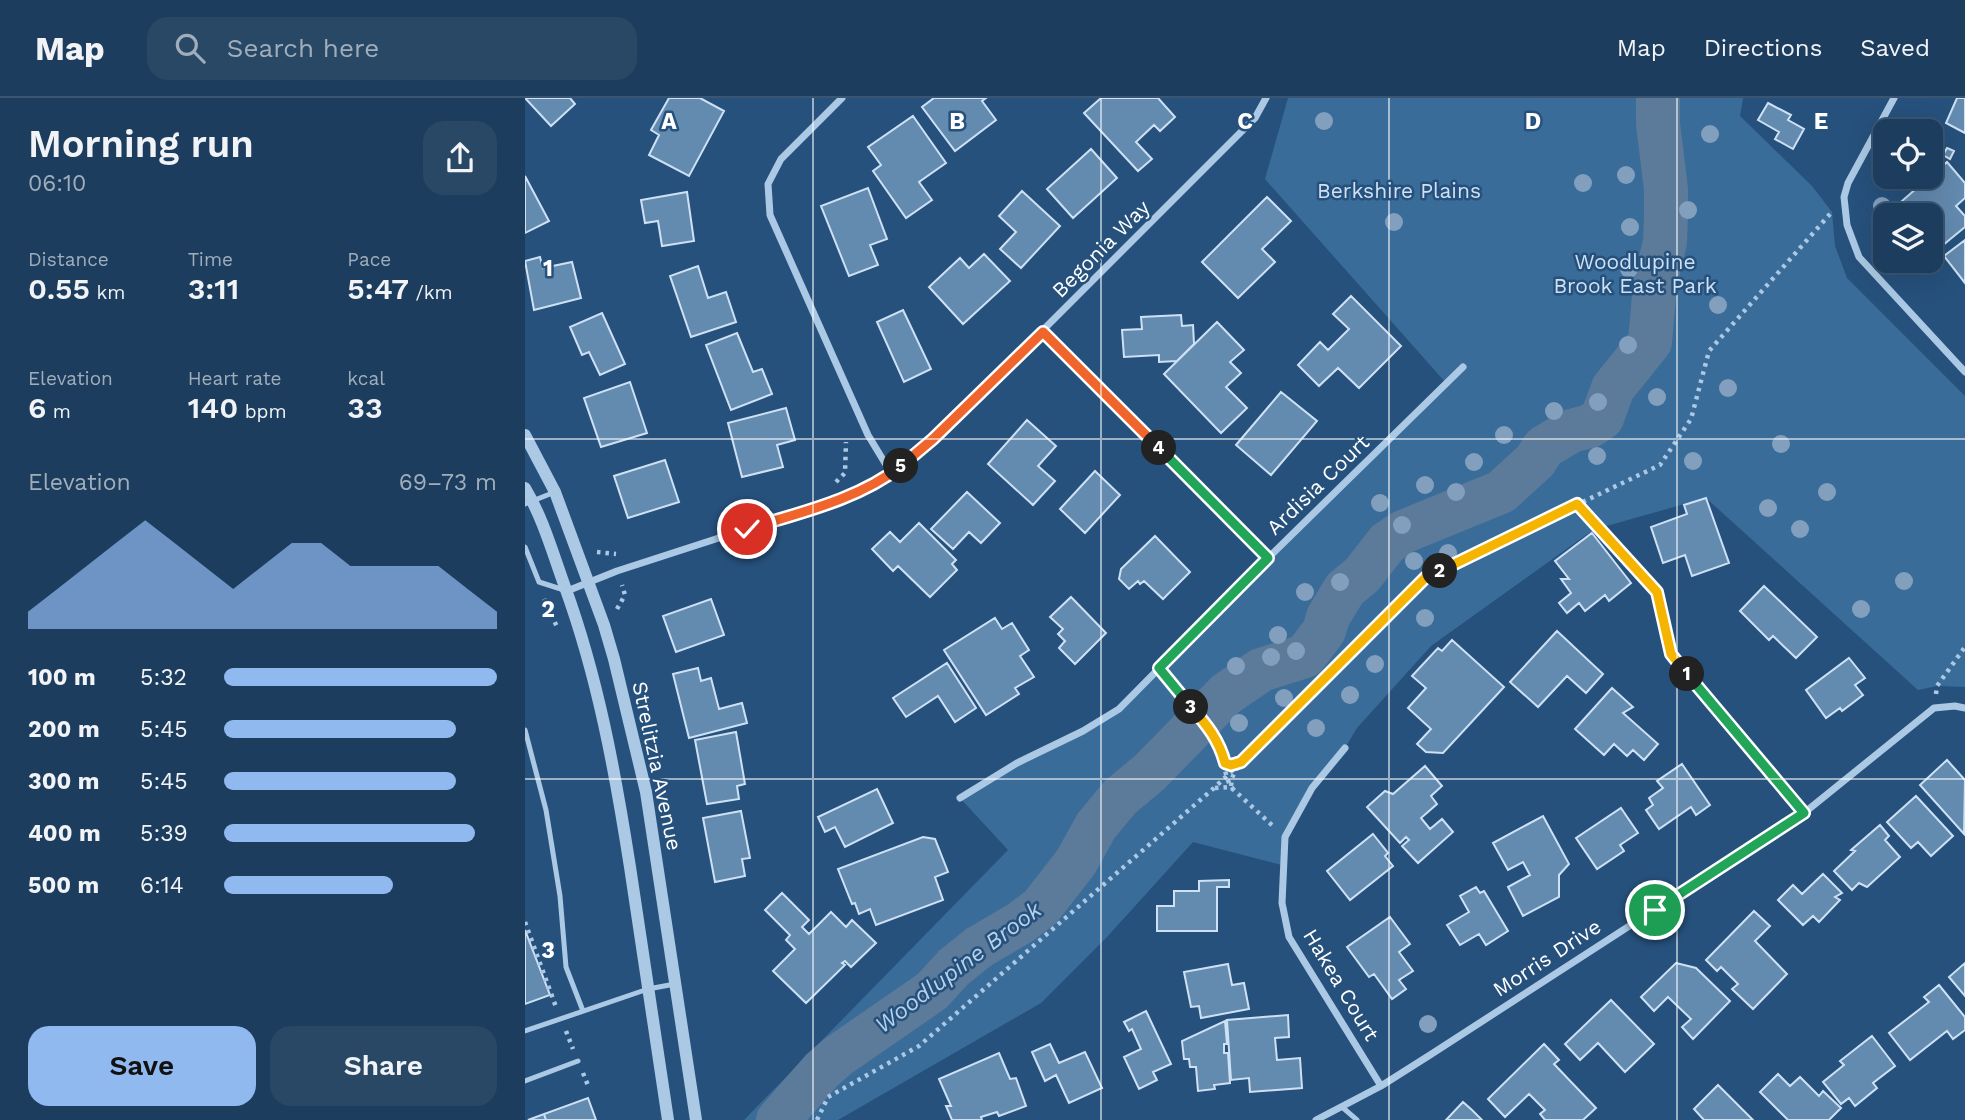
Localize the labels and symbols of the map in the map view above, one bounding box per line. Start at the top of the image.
text: A [661,108,677,135]
text: B [949,108,965,135]
text: C [1237,108,1253,135]
text: D [1525,108,1541,135]
text: E [1814,108,1828,135]
park label: Berkshire Plains [1317,178,1481,203]
street label: Begonia Way [1047,195,1155,303]
park label: Woodlupine Brook East Park [1553,249,1717,298]
text: 1 [543,255,553,282]
street label: Ardisia Court [1261,429,1374,540]
pin: 4 [1141,430,1177,466]
pin: 5 [883,448,919,484]
pin [717,499,777,559]
pin: 2 [1423,554,1457,588]
text: 2 [541,596,555,623]
pin: 1 [1669,656,1705,692]
street label: Strelitzia Avenue [627,679,688,853]
pin: 3 [1173,690,1209,724]
pin [1625,880,1685,940]
water label: Woodlupine Brook [870,895,1048,1039]
street label: Morris Drive [1488,913,1605,1002]
street label: Hakea Court [1298,924,1385,1045]
text: 3 [541,937,555,964]

